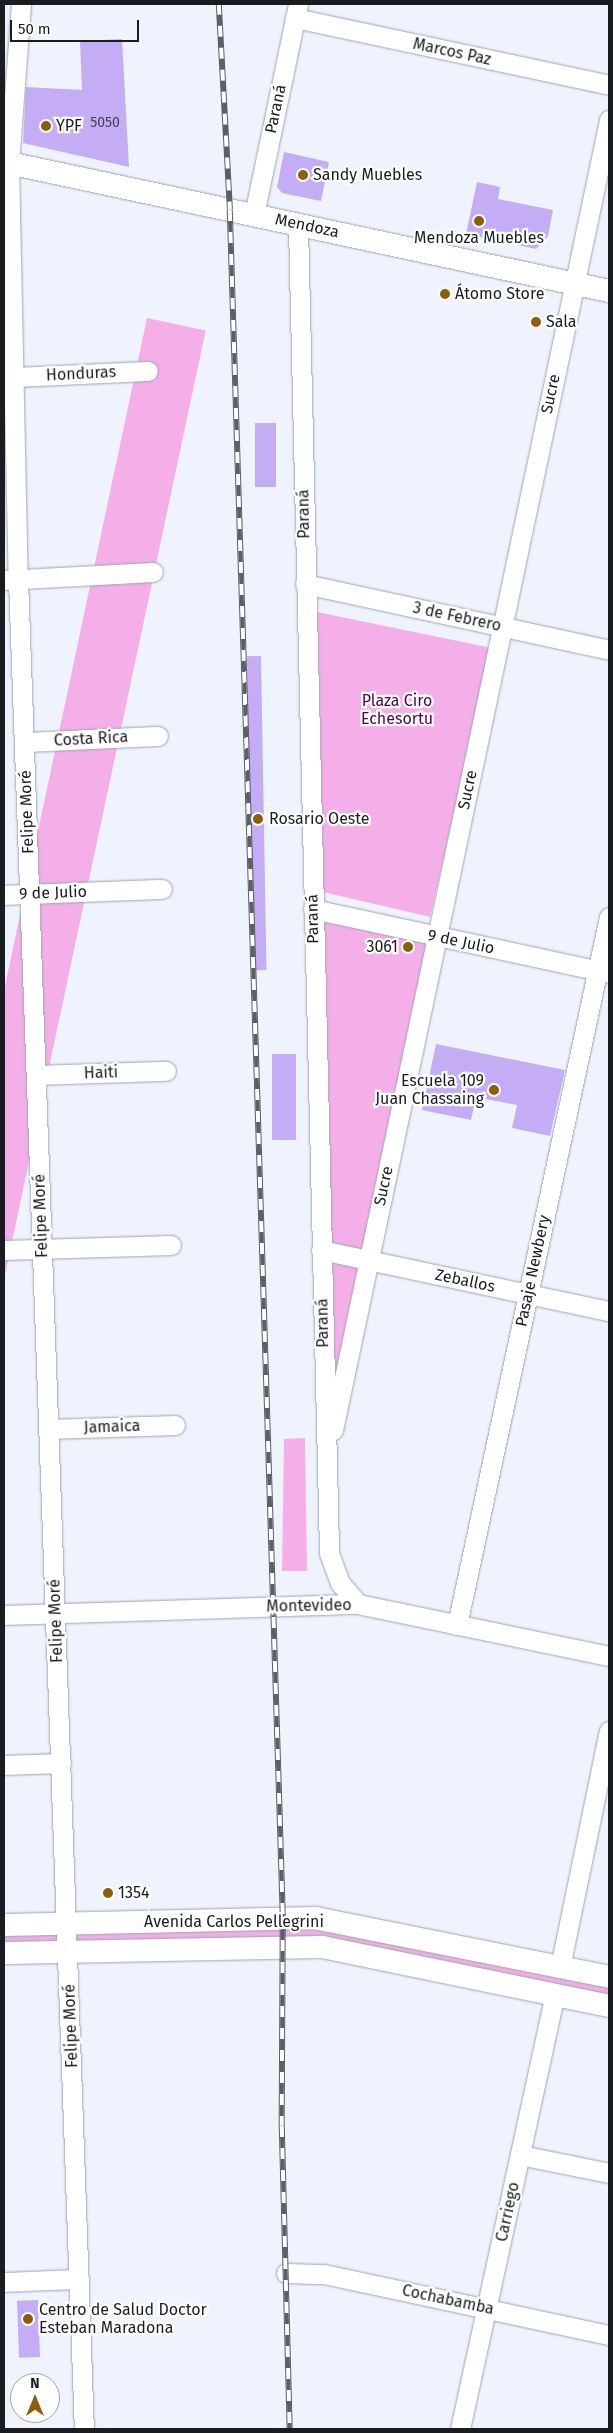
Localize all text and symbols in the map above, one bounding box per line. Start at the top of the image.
scale bar [12,10,141,42]
text: 50 m [18,20,51,38]
street label: Marcos Paz [411,34,493,70]
street label: Paraná [261,83,291,135]
house number: 5050 [90,115,120,131]
place label: YPF [56,116,82,136]
marker: YPF [40,120,52,132]
place label: Sandy Muebles [313,165,422,185]
marker: Sandy Muebles [297,169,309,181]
street label: Mendoza [273,210,341,242]
marker: Mendoza Muebles [473,215,485,227]
place label: Mendoza Muebles [414,228,544,248]
place label: Átomo Store [455,284,544,304]
marker: Átomo Store [439,288,451,300]
place label: Sala [546,312,577,332]
marker: Sala [530,316,542,328]
street label: Honduras [45,363,117,385]
street label: Sucre [537,372,565,416]
street label: Paraná [294,489,314,539]
street label: 3 de Febrero [411,598,503,636]
park label: Plaza Ciro Echesortu [361,691,433,729]
street label: Costa Rica [53,727,129,751]
street label: Sucre [454,768,482,812]
street label: Felipe Moré [16,770,38,854]
place label: Rosario Oeste [269,809,370,829]
marker: Rosario Oeste [251,812,265,826]
street label: 9 de Julio [19,882,87,904]
street label: Paraná [303,894,323,944]
street label: 9 de Julio [426,926,496,958]
place label: 3061 [366,937,398,957]
marker: 3061 [402,941,414,953]
street label: Haiti [83,1063,119,1083]
place label: Escuela 109 Juan Chassaing [375,1071,484,1109]
marker: Escuela 109 Juan Chassaing [488,1084,500,1096]
street label: Sucre [370,1164,398,1208]
street label: Felipe Moré [30,1174,52,1258]
street label: Pasaje Newbery [512,1213,554,1329]
street label: Zeballos [433,1265,497,1297]
street label: Paraná [313,1298,333,1348]
street label: Jamaica [83,1416,141,1438]
street label: Felipe Moré [45,1579,67,1663]
street label: Montevideo [266,1596,352,1616]
place label: 1354 [118,1883,149,1903]
marker: 1354 [102,1887,114,1899]
street label: Avenida Carlos Pellegrini [144,1912,324,1932]
street label: Felipe Moré [60,1984,82,2068]
street label: Carriego [492,2180,524,2244]
street label: Cochabamba [400,2281,496,2319]
place label: Centro de Salud Doctor Esteban Maradona [39,2300,207,2338]
marker: Centro de Salud Doctor Esteban Maradona [21,2312,35,2326]
north arrow [10,2373,60,2423]
text: N [30,2375,40,2392]

